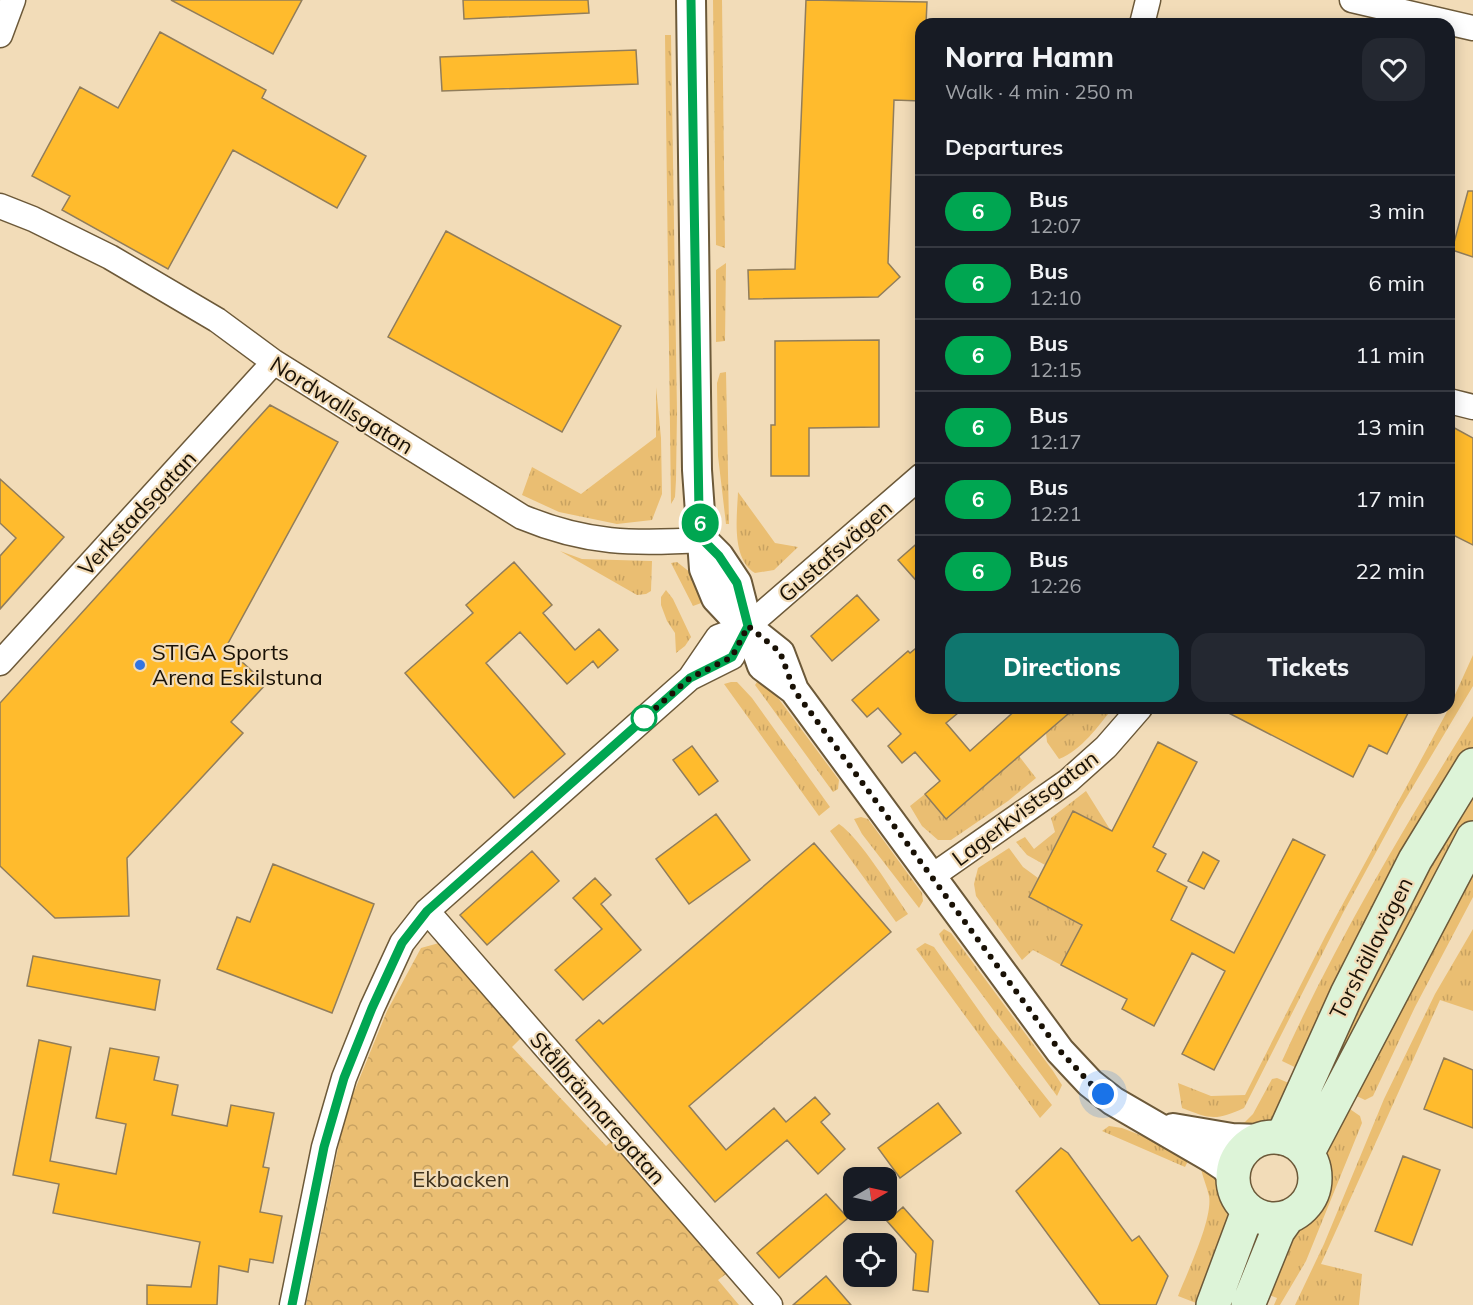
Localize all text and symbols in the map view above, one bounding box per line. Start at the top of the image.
button: heart [1362,38,1425,101]
text: Norra Hamn [945,39,1114,74]
text: Walk · 4 min · 250 m [945,79,1133,104]
text: Departures [945,133,1063,161]
text: Bus [1029,185,1068,213]
text: 3 min [1369,197,1425,225]
text: 6 [972,198,984,224]
text: 12:07 [1029,213,1082,238]
text: Bus [1029,257,1068,285]
text: 6 min [1369,269,1425,297]
text: 6 [972,270,984,296]
text: 12:10 [1029,285,1082,310]
text: Bus [1029,329,1068,357]
text: 11 min [1355,341,1425,369]
text: 6 [972,342,984,368]
street label: Nordwallsgatan [265,350,419,460]
text: 12:15 [1029,357,1082,382]
text: Bus [1029,401,1068,429]
text: 13 min [1355,413,1425,441]
text: 6 [972,414,984,440]
text: 12:17 [1029,429,1082,454]
street label: Verkstadsgatan [72,444,202,582]
text: Bus [1029,473,1068,501]
text: 17 min [1355,485,1425,513]
text: 6 [972,486,984,512]
street label: Gustafsvägen [772,494,898,608]
text: 12:21 [1029,501,1082,526]
line badge: 6 [680,504,720,542]
text: 6 [694,510,706,536]
text: Bus [1029,545,1068,573]
text: 22 min [1355,557,1425,585]
text: 6 [972,558,984,584]
text: 12:26 [1029,573,1082,598]
button: Directions [945,633,1179,702]
button: Tickets [1191,633,1425,702]
place label: STIGA Sports Arena Eskilstuna [152,638,323,691]
marker: STIGA Sports Arena Eskilstuna [133,658,147,672]
unlabelled marker [631,705,657,731]
street label: Lagerkvistsgatan [946,744,1104,872]
street label: Torshällavägen [1323,872,1419,1024]
street label: Stålbrännaregatan [524,1026,672,1190]
your location [1088,1079,1118,1109]
park label: Ekbacken [412,1165,510,1193]
north arrow [843,1167,897,1221]
map controls [843,1167,897,1287]
button: locate [843,1233,897,1287]

